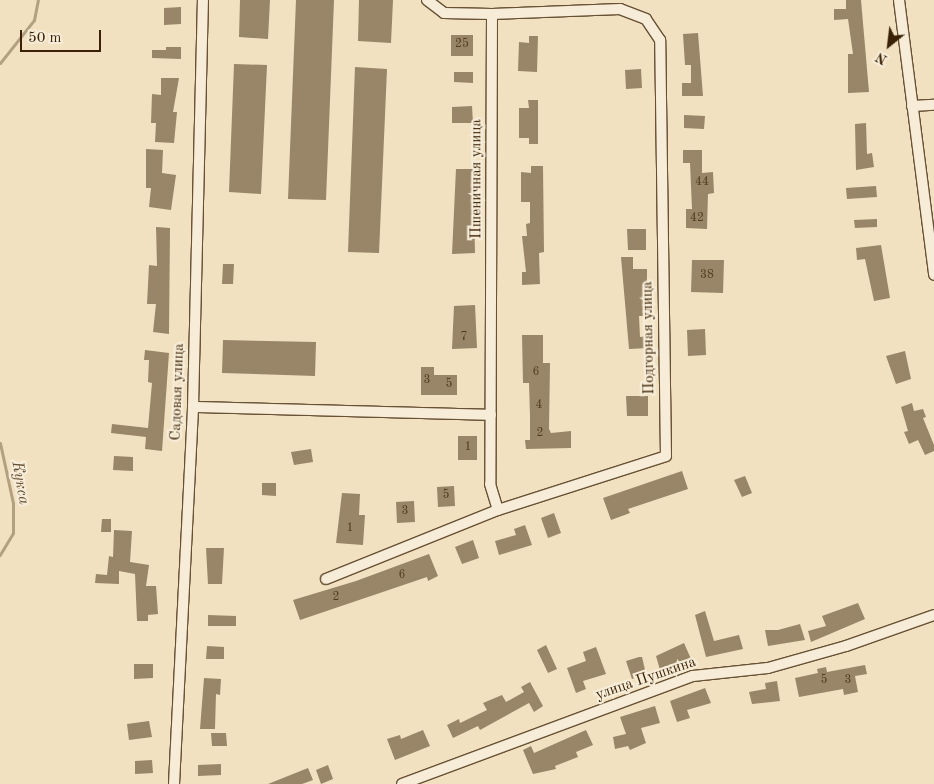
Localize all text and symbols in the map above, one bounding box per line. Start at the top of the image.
scale bar [22,20,104,52]
north arrow [864,20,914,70]
text: 50 m [28,31,62,46]
house number: 25 [455,38,469,52]
text: N [874,49,890,67]
street label: Пшеничная улица [468,119,486,239]
house number: 44 [695,176,709,190]
house number: 42 [690,212,704,226]
house number: 38 [700,269,714,283]
street label: Подгорная улица [639,281,659,395]
house number: 7 [461,331,467,345]
street label: Садовая улица [167,343,189,441]
house number: 6 [533,366,539,380]
house number: 3 [424,374,430,388]
house number: 5 [446,378,452,392]
house number: 4 [536,399,542,413]
house number: 2 [537,427,543,441]
house number: 1 [465,441,471,455]
water label: Кукса [7,460,33,506]
house number: 5 [443,489,449,503]
house number: 3 [402,505,408,519]
house number: 1 [347,522,353,536]
house number: 6 [399,569,405,583]
house number: 2 [333,591,339,605]
street label: улица Пушкина [593,653,699,705]
house number: 5 [821,674,827,688]
house number: 3 [845,674,851,688]

